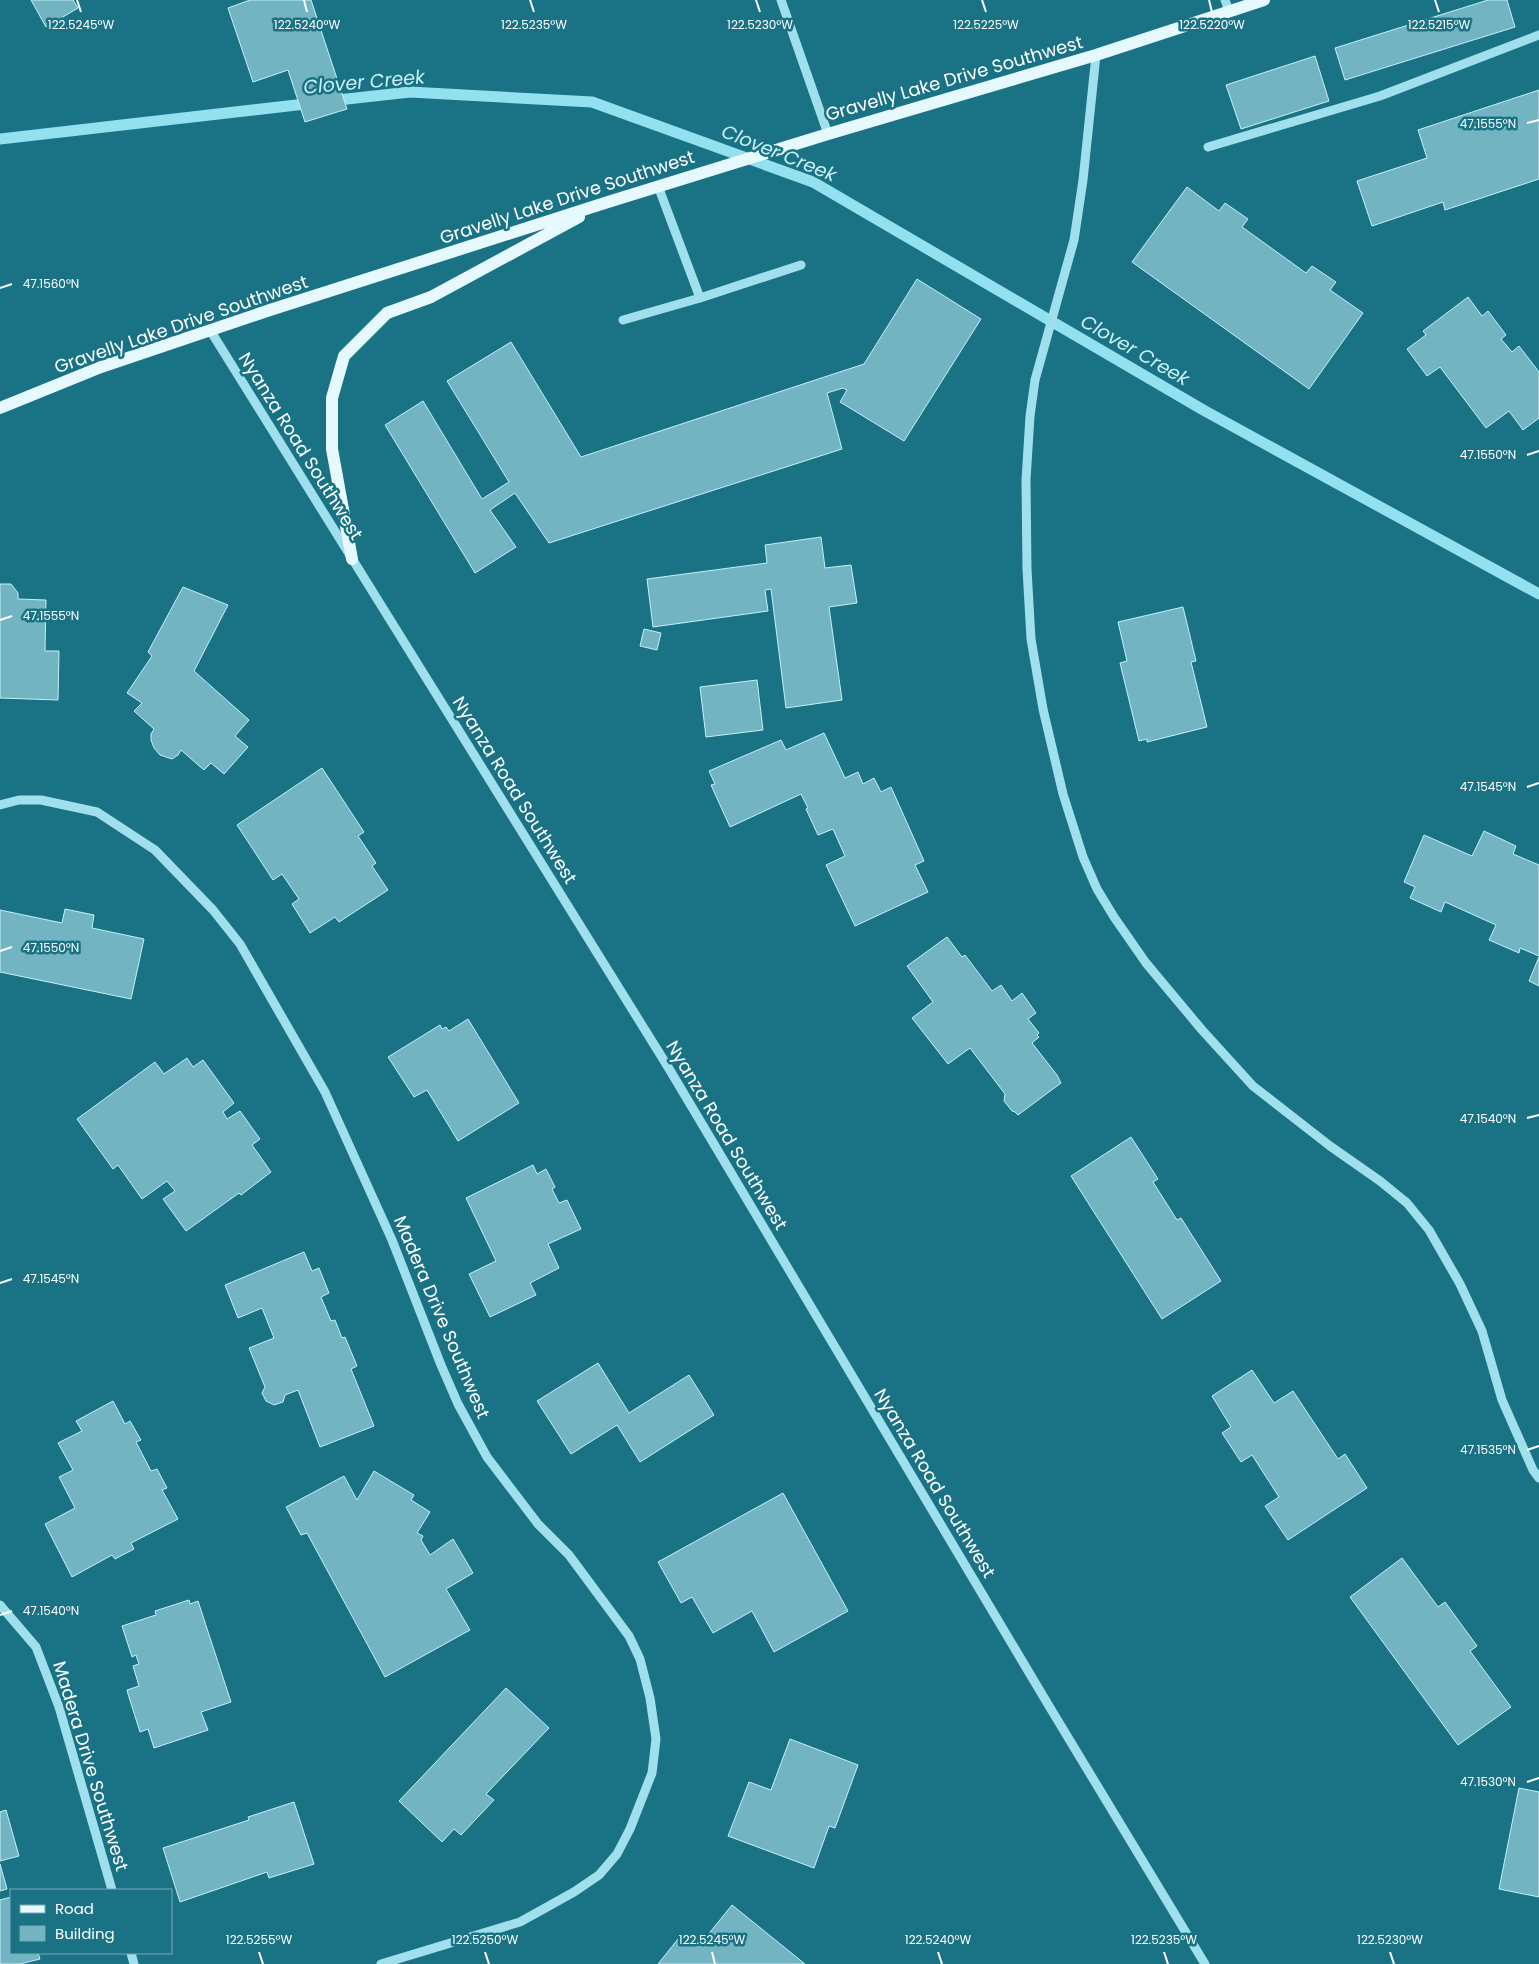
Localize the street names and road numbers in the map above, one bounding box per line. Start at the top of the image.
street label: Gravelly Lake Drive Southwest [822,29,1086,127]
street label: Gravelly Lake Drive Southwest [436,144,698,250]
street label: Gravelly Lake Drive Southwest [51,269,311,379]
street label: Nyanza Road Southwest [233,347,369,545]
street label: Nyanza Road Southwest [447,691,583,889]
street label: Nyanza Road Southwest [660,1036,794,1234]
street label: Madera Drive Southwest [388,1212,496,1422]
street label: Nyanza Road Southwest [868,1384,1002,1582]
street label: Madera Drive Southwest [47,1658,135,1874]

